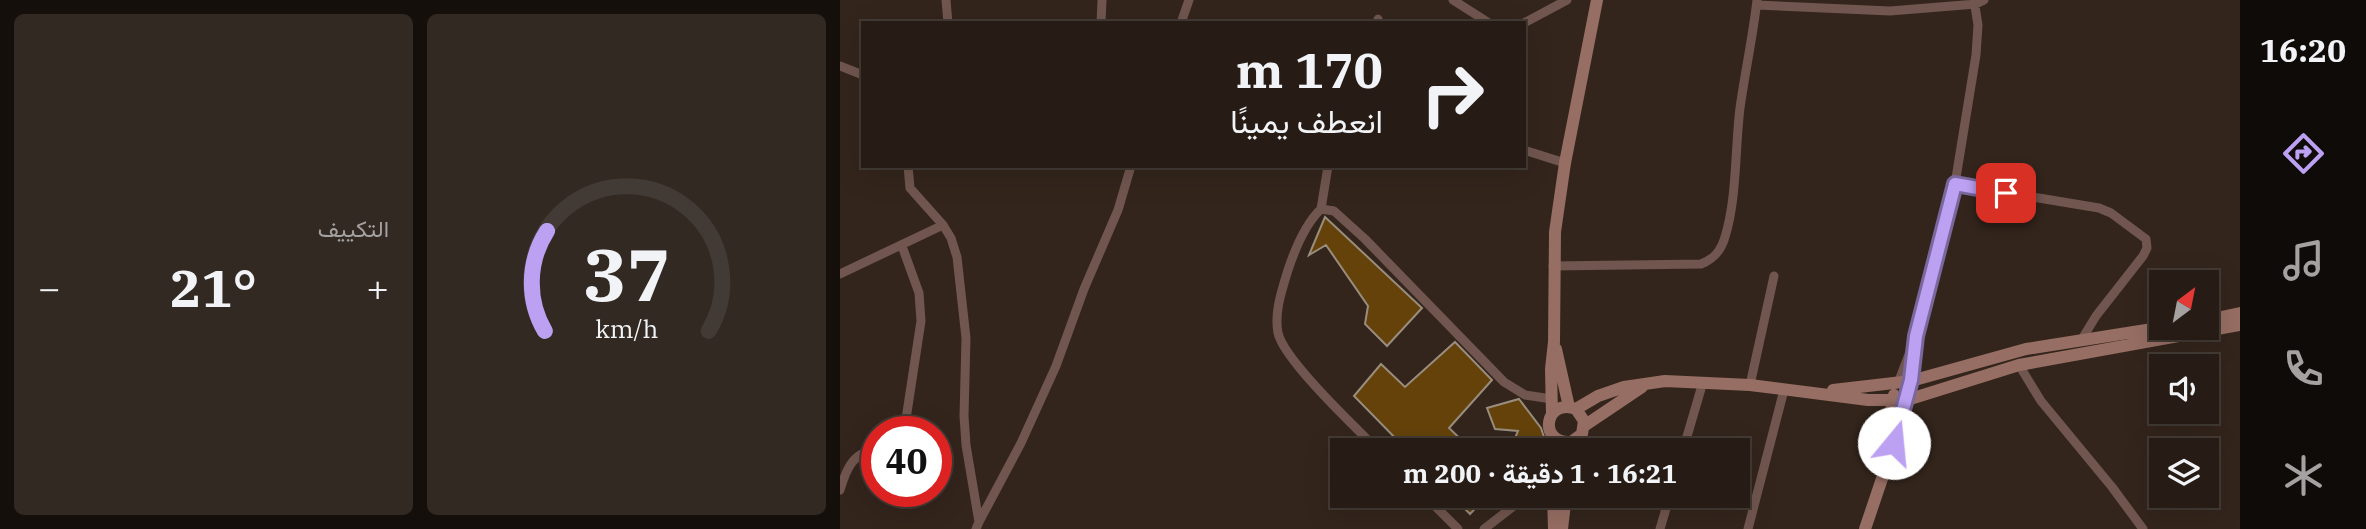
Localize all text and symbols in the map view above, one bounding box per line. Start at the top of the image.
text: 16:20 [2260,29,2346,71]
text: 170 m [1236,38,1383,101]
icon: right [1407,49,1498,140]
text: انعطف يمينًا [1230,100,1383,142]
icon: directions [2279,129,2328,178]
pin [1976,163,2036,223]
icon: arrive [1987,174,2025,212]
text: التكييف [318,213,389,243]
text: 37 [583,226,670,321]
icon: music [2279,236,2328,285]
text: 21° [170,254,257,321]
text: − [38,263,61,312]
text: + [366,263,389,312]
north arrow [2149,270,2219,340]
map controls [2149,270,2219,508]
text: km/h [595,311,658,344]
icon: phone [2279,344,2328,393]
button: sound [2149,354,2219,424]
position arrow [1857,406,1931,480]
speed limit sign: 40 [861,416,952,507]
button: layers [2149,438,2219,508]
icon: climate [2279,451,2328,500]
text: 16:21 · 1 دقيقة · 200 m [1403,456,1677,490]

